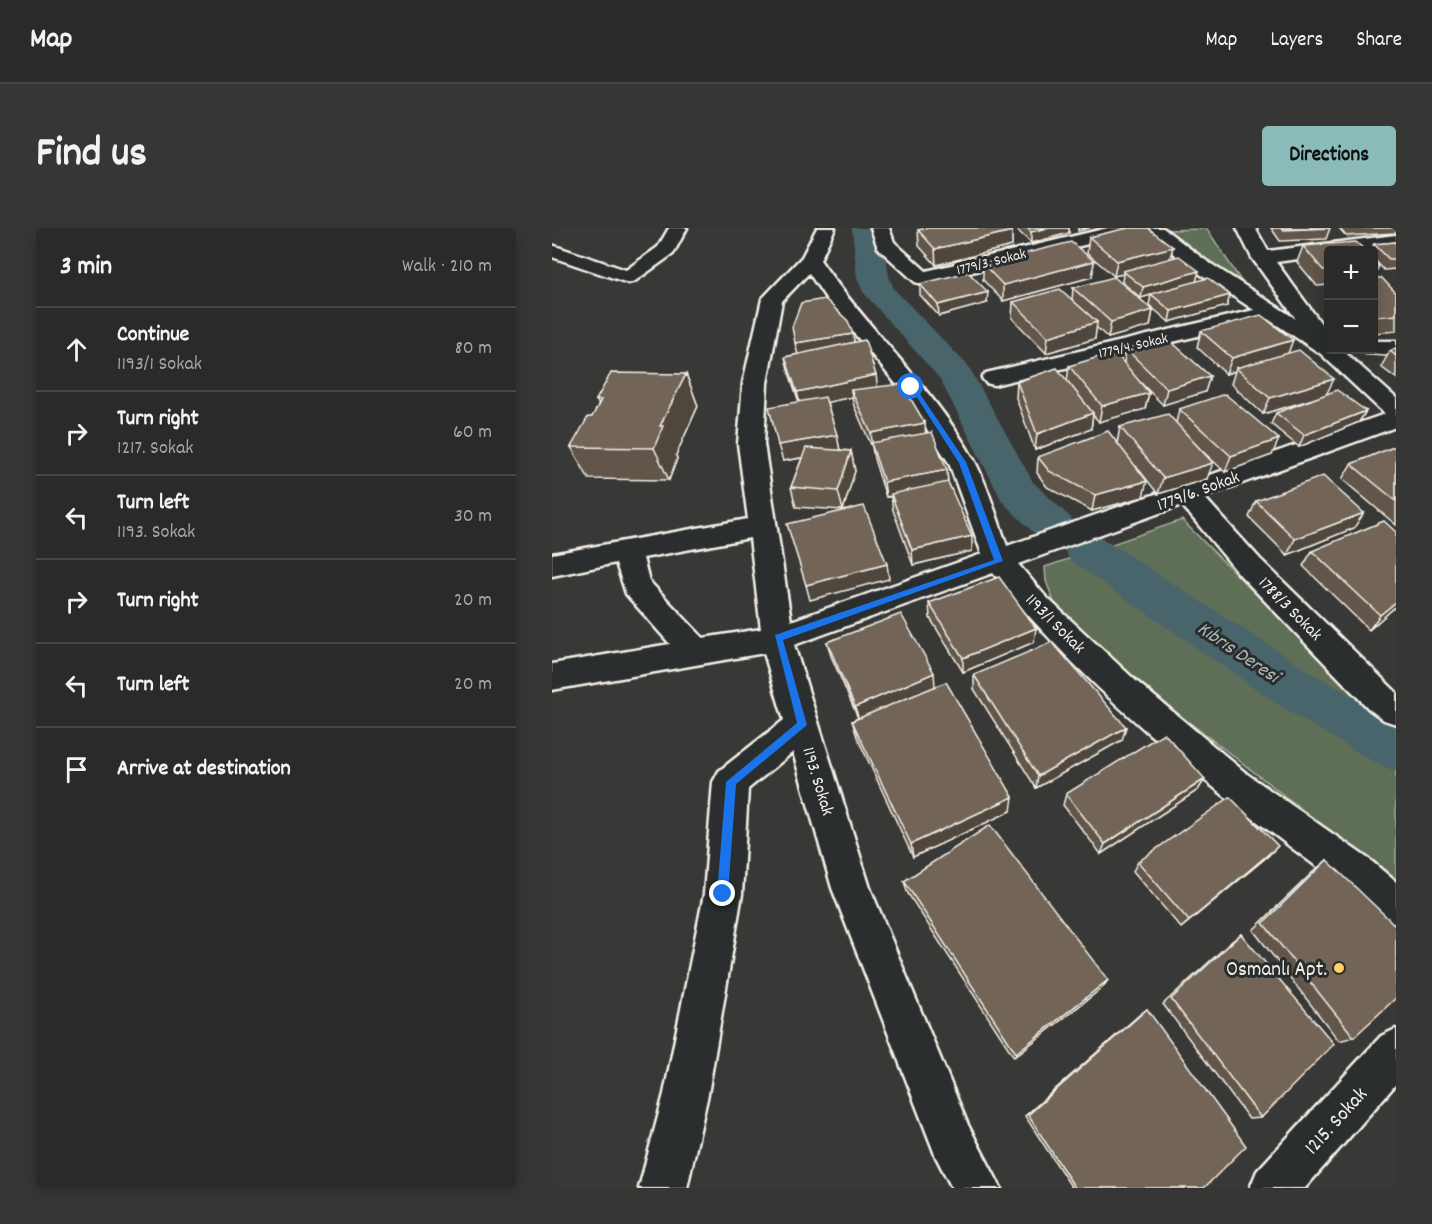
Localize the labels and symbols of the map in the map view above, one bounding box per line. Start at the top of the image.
street label: 1779/3. Sokak [954,244,1029,282]
street label: 1779/4. Sokak [1097,328,1170,366]
route start [897,373,923,399]
street label: 1779/6. Sokak [1154,466,1244,519]
street label: 1788/3 Sokak [1252,572,1327,647]
street label: 1193/1 Sokak [1018,589,1090,661]
water label: Kıbrıs Deresi [1191,616,1287,693]
street label: 1193. Sokak [794,744,839,819]
route end [709,880,735,906]
place label: Osmanlı Apt. [1226,956,1327,986]
marker: Osmanlı Apt. [1332,961,1346,975]
street label: 1215. Sokak [1299,1081,1376,1163]

